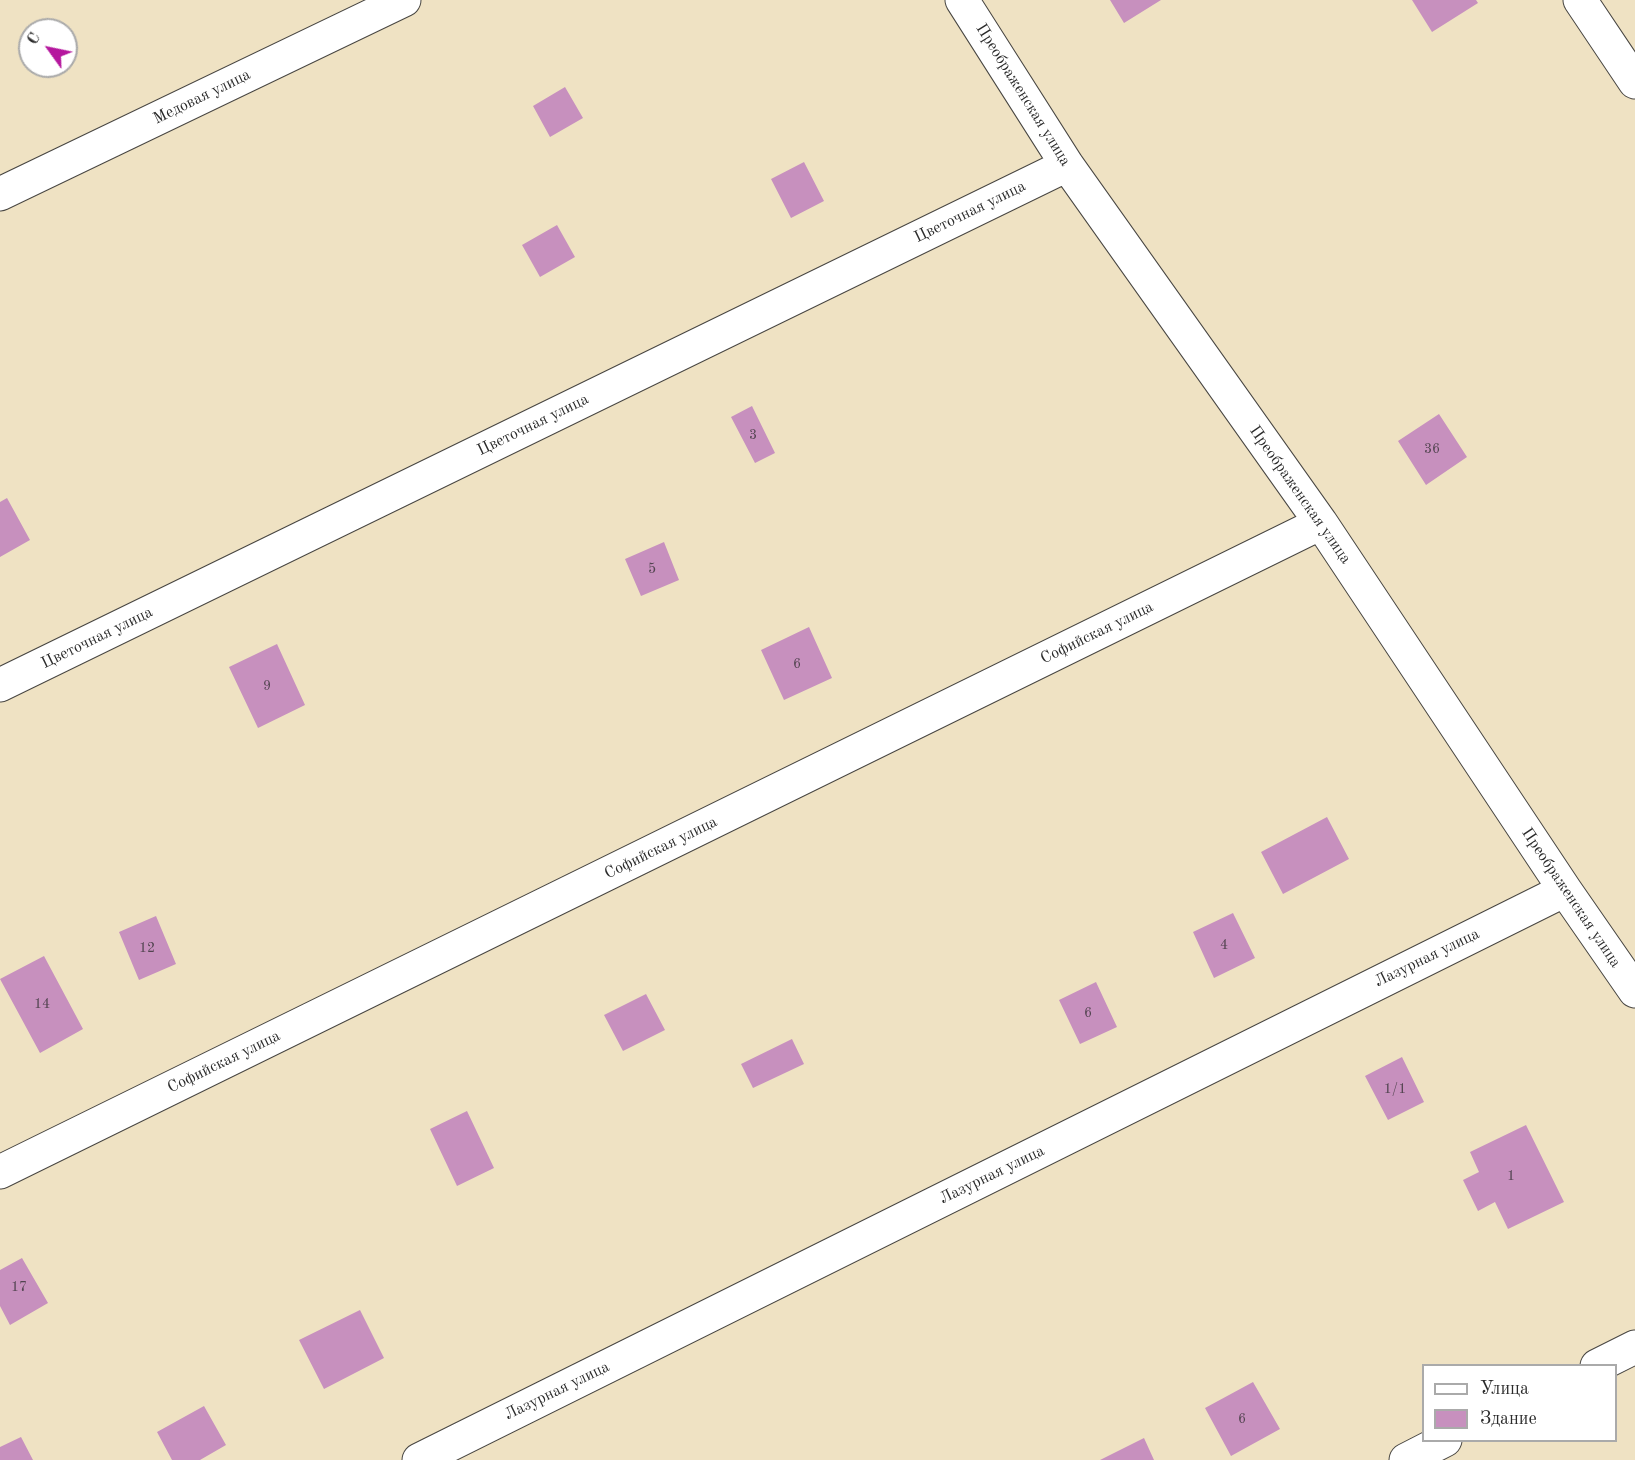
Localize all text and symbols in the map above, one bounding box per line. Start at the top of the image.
north arrow [18,18,78,78]
street label: Преображенская улица [971,20,1075,170]
text: С [25,30,44,48]
street label: Медовая улица [150,65,254,129]
street label: Цветочная улица [911,177,1029,247]
street label: Цветочная улица [474,390,592,460]
street label: Преображенская улица [1245,422,1355,568]
house number: 3 [749,427,757,443]
house number: 36 [1424,441,1440,457]
house number: 5 [648,561,656,577]
street label: Софийская улица [1037,597,1157,669]
street label: Цветочная улица [38,603,156,673]
house number: 6 [793,656,801,672]
house number: 9 [263,678,271,694]
street label: Софийская улица [601,812,721,884]
street label: Преображенская улица [1517,824,1625,972]
street label: Лазурная улица [1371,924,1483,992]
house number: 4 [1220,937,1228,953]
house number: 12 [139,940,155,956]
house number: 14 [34,996,50,1012]
house number: 6 [1084,1005,1092,1021]
street label: Софийская улица [164,1026,284,1098]
house number: 1/1 [1384,1081,1406,1097]
street label: Лазурная улица [936,1141,1048,1209]
house number: 1 [1507,1168,1515,1184]
house number: 17 [11,1279,27,1295]
street label: Лазурная улица [501,1357,613,1425]
legend [1422,1364,1617,1442]
text: Улица [1480,1380,1529,1398]
text: Здание [1480,1410,1537,1428]
house number: 6 [1238,1411,1246,1427]

